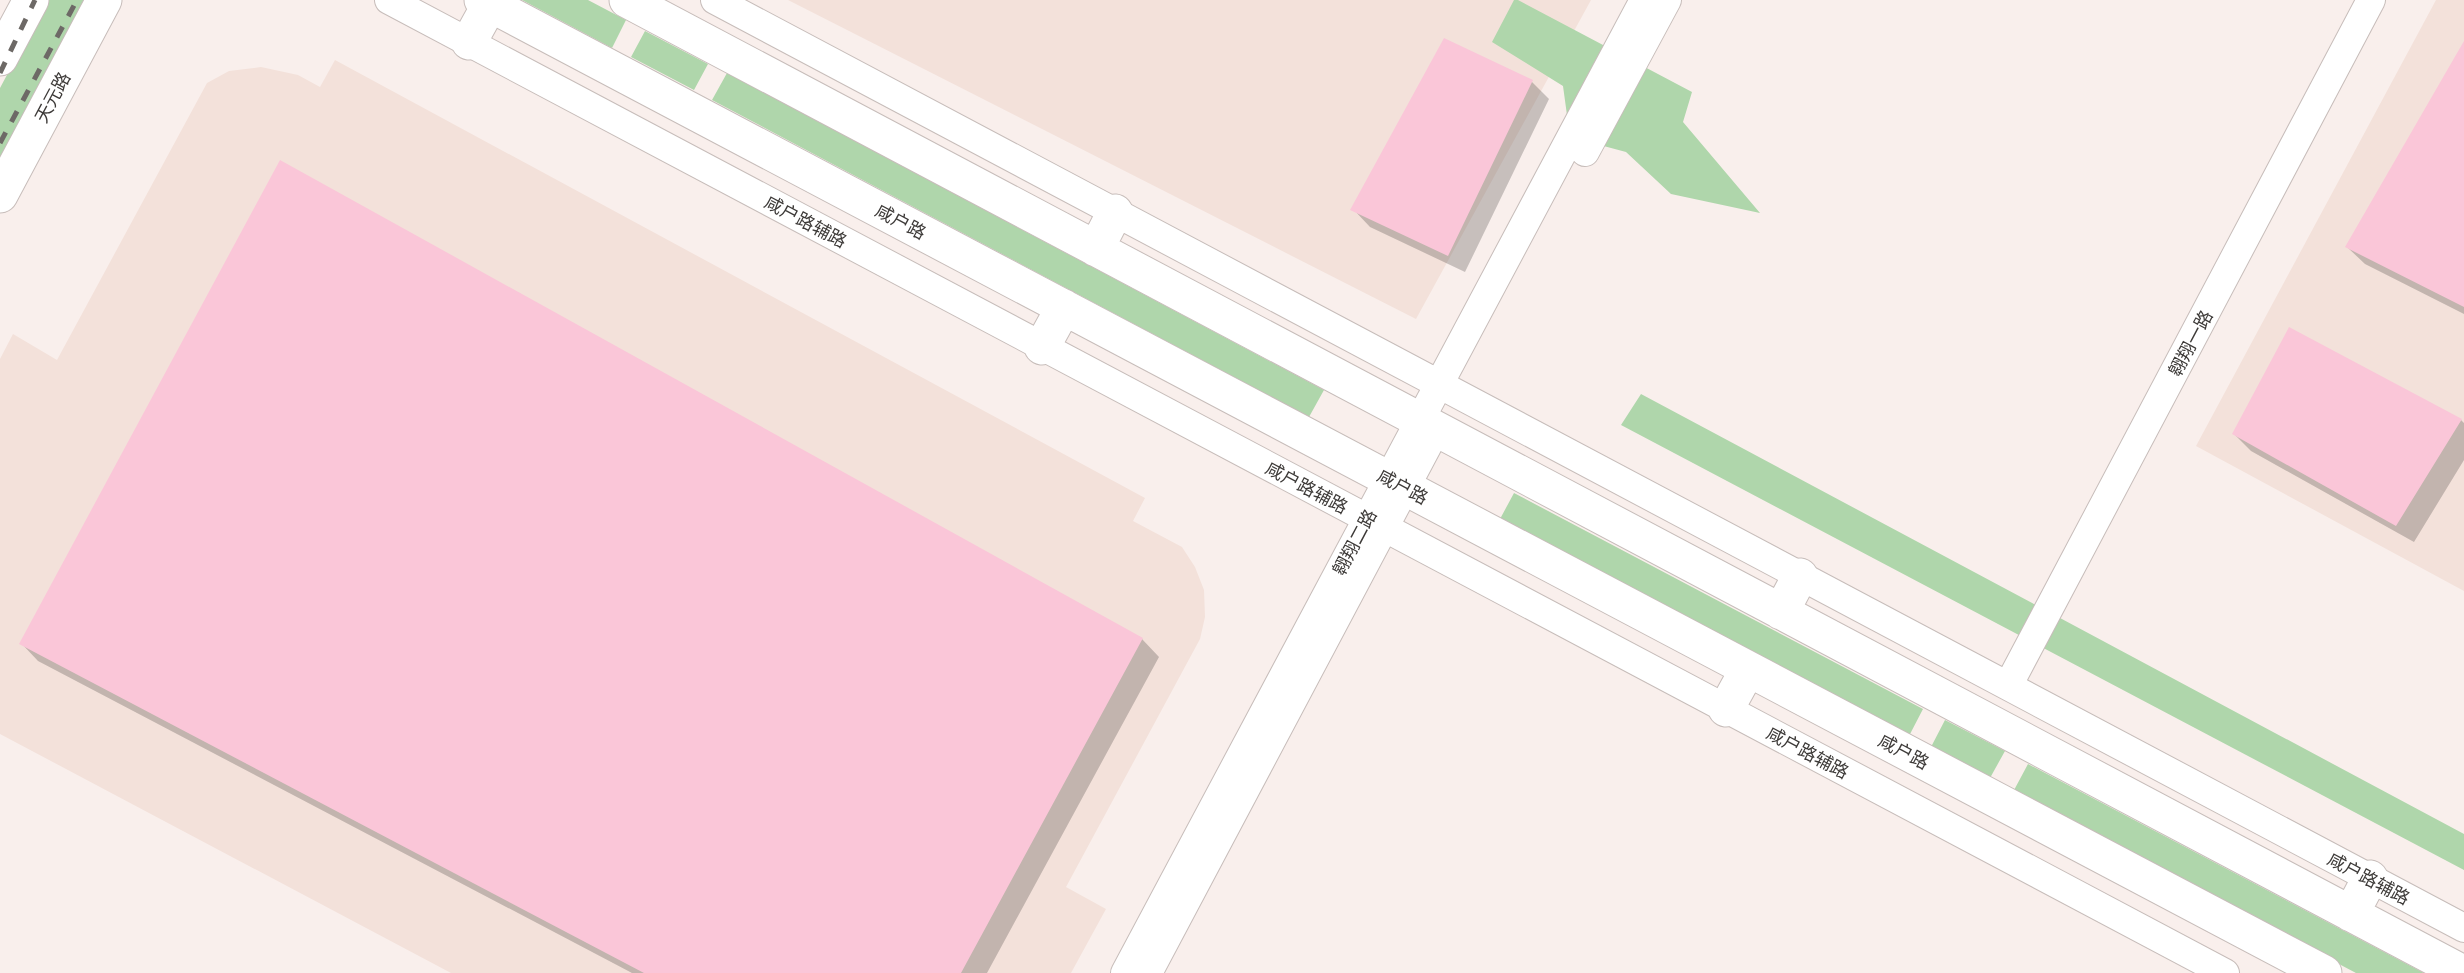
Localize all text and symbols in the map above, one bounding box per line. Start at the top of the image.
street label: 天元路 [29,68,75,126]
street label: 咸户路辅路 [761,189,851,253]
street label: 咸户路 [872,198,930,244]
street label: 翱翔一路 [2163,306,2217,380]
street label: 咸户路辅路 [1262,455,1352,519]
street label: 咸户路 [1374,463,1432,509]
street label: 翱翔二路 [1327,505,1381,579]
street label: 咸户路辅路 [1763,720,1853,784]
street label: 咸户路 [1875,728,1933,774]
street label: 咸户路辅路 [2324,846,2414,910]

